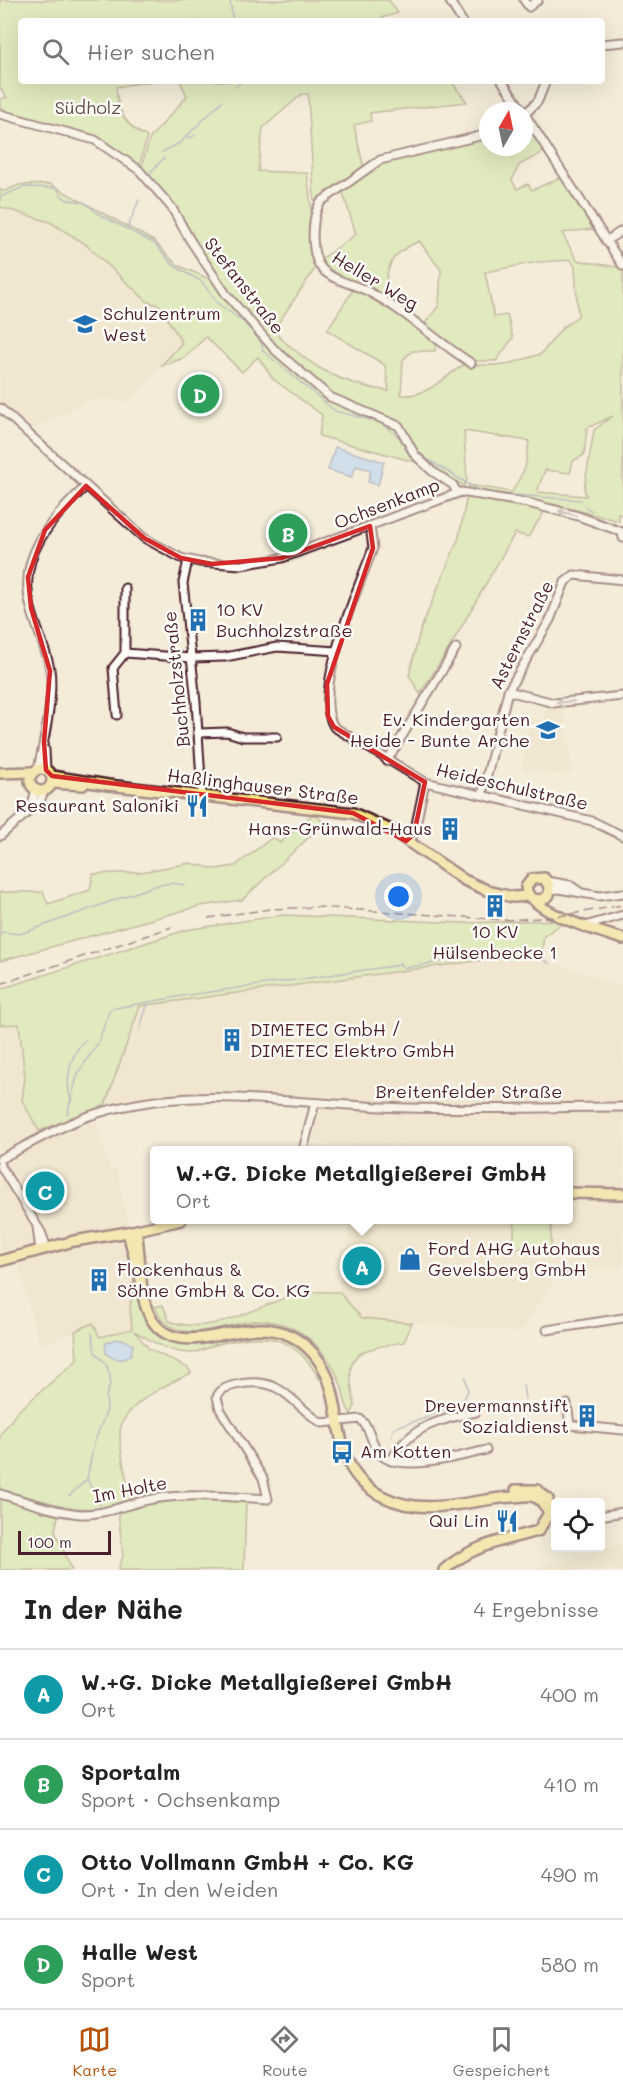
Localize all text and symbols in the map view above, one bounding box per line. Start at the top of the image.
search box [18,18,605,84]
icon: search [39,35,72,68]
text: Hier suchen [87,37,215,66]
park label: Südholz [55,95,121,119]
north arrow [479,102,533,156]
street label: Stefanstraße [199,232,290,339]
street label: Heller Weg [328,245,423,315]
place label: Schulzentrum West [103,301,221,346]
school or university icon: Schulzentrum West [72,311,98,337]
pin: D [180,372,220,416]
street label: Ochsenkamp [330,472,443,534]
one-way arrow [558,507,577,518]
pin: B [268,510,308,556]
street label: Asternstraße [483,576,559,693]
place label: 10 KV Buchholzstraße [216,597,353,642]
building icon: 10 KV Buchholzstraße [185,607,211,633]
street label: Buchholzstraße [157,610,195,748]
one-way arrow [556,697,576,708]
place label: Ev. Kindergarten Heide - Bunte Arche [350,707,530,752]
school or university icon: Ev. Kindergarten Heide - Bunte Arche [535,717,561,743]
street label: Heideschulstraße [434,757,591,815]
street label: Haßlinghauser Straße [166,762,360,810]
place label: Resaurant Saloniki [16,793,179,817]
restaurant icon: Resaurant Saloniki [184,793,210,819]
place label: Hans-Grünwald-Haus [248,816,432,840]
building icon: Hans-Grünwald-Haus [437,816,463,842]
your location [384,882,413,911]
building icon: 10 KV Hülsenbecke 1 [482,893,508,919]
place label: 10 KV Hülsenbecke 1 [433,919,557,964]
place label: DIMETEC GmbH / DIMETEC Elektro GmbH [250,1017,455,1062]
building icon: DIMETEC GmbH / DIMETEC Elektro GmbH [219,1027,245,1053]
street label: Breitenfelder Straße [376,1079,562,1103]
popup [150,1146,573,1224]
text: W.+G. Dicke Metallgießerei GmbH [176,1158,547,1187]
pin: C [26,1168,64,1214]
text: Ort [176,1187,210,1213]
place label: Ford AHG Autohaus Gevelsberg GmbH [428,1236,600,1281]
pin: A [342,1244,382,1288]
shop icon: Ford AHG Autohaus Gevelsberg GmbH [397,1246,423,1272]
place label: Flockenhaus & Söhne GmbH & Co. KG [117,1257,310,1302]
building icon: Flockenhaus & Söhne GmbH & Co. KG [86,1267,112,1293]
place label: Drevermannstift Sozialdienst [424,1393,569,1438]
building icon: Drevermannstift Sozialdienst [574,1403,600,1429]
bus stop icon: Am Kotten [329,1439,355,1465]
place label: Am Kotten [360,1439,451,1463]
street label: Im Holte [91,1470,169,1508]
map controls [551,1498,605,1552]
button: locate [551,1498,605,1552]
place label: Qui Lin [429,1508,489,1532]
restaurant icon: Qui Lin [494,1508,520,1534]
scale bar [18,1528,111,1556]
text: 100 m [27,1531,72,1552]
text: In der Nähe [24,1592,183,1626]
text: 4 Ergebnisse [474,1596,599,1622]
text: W.+G. Dicke Metallgießerei GmbH [81,1667,452,1696]
text: A [37,1681,50,1707]
text: 400 m [540,1681,599,1707]
text: Ort [81,1696,116,1722]
text: Sportalm [81,1757,180,1786]
text: B [37,1771,50,1797]
text: 410 m [544,1771,599,1797]
text: Sport · Ochsenkamp [81,1786,280,1812]
text: Otto Vollmann GmbH + Co. KG [81,1847,414,1876]
text: C [36,1861,51,1887]
text: 490 m [541,1861,599,1887]
text: Ort · In den Weiden [81,1876,278,1902]
text: Halle West [81,1937,198,1966]
text: D [36,1951,51,1977]
text: 580 m [541,1951,599,1977]
text: Sport [81,1966,135,1992]
tab: Karte [73,2023,117,2080]
tab: Route [262,2023,308,2080]
tab: Gespeichert [453,2023,550,2080]

